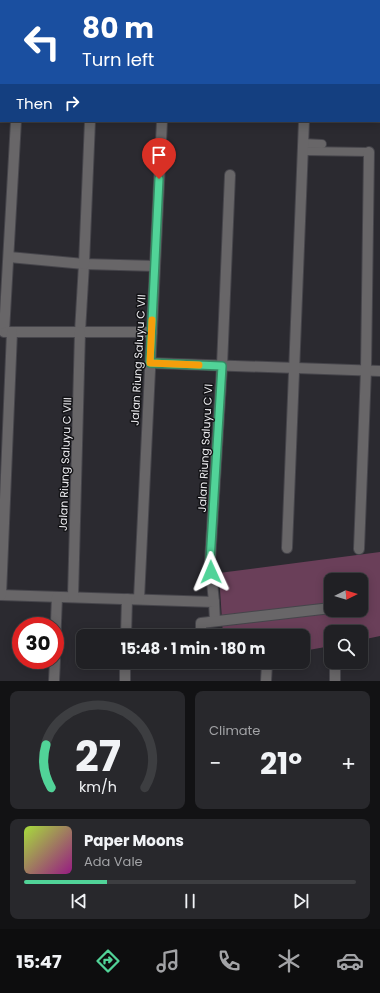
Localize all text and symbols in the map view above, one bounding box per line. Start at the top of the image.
text: 80 m [82,9,154,48]
icon: left [16,16,68,68]
text: Turn left [82,47,154,72]
icon: right [61,92,83,114]
text: Then [16,93,53,114]
pin [142,138,176,179]
icon: arrive [148,144,170,166]
street label: Jalan Riung Saluyu C VII [127,294,149,426]
street label: Jalan Riung Saluyu C VI [194,383,216,513]
street label: Jalan Riung Saluyu C VIII [55,397,75,531]
position arrow [190,551,232,593]
north arrow [324,573,368,617]
map controls [324,573,368,669]
speed limit sign: 30 [12,617,64,669]
button: search [324,625,368,669]
text: 15:48 · 1 min · 180 m [121,638,265,659]
text: Climate [209,721,260,740]
text: 27 [74,727,121,786]
text: 21° [260,742,302,785]
text: − [209,748,221,779]
text: + [341,748,356,779]
text: km/h [78,777,117,797]
text: Paper Moons [84,830,184,851]
text: Ada Vale [84,852,143,871]
icon: previous [68,890,90,912]
icon: pause [179,890,201,912]
icon: next [290,890,312,912]
icon: directions [94,947,122,975]
icon: music [154,947,182,975]
icon: phone [215,947,243,975]
icon: climate [275,947,303,975]
icon: car [336,947,364,975]
text: 15:47 [16,949,62,974]

